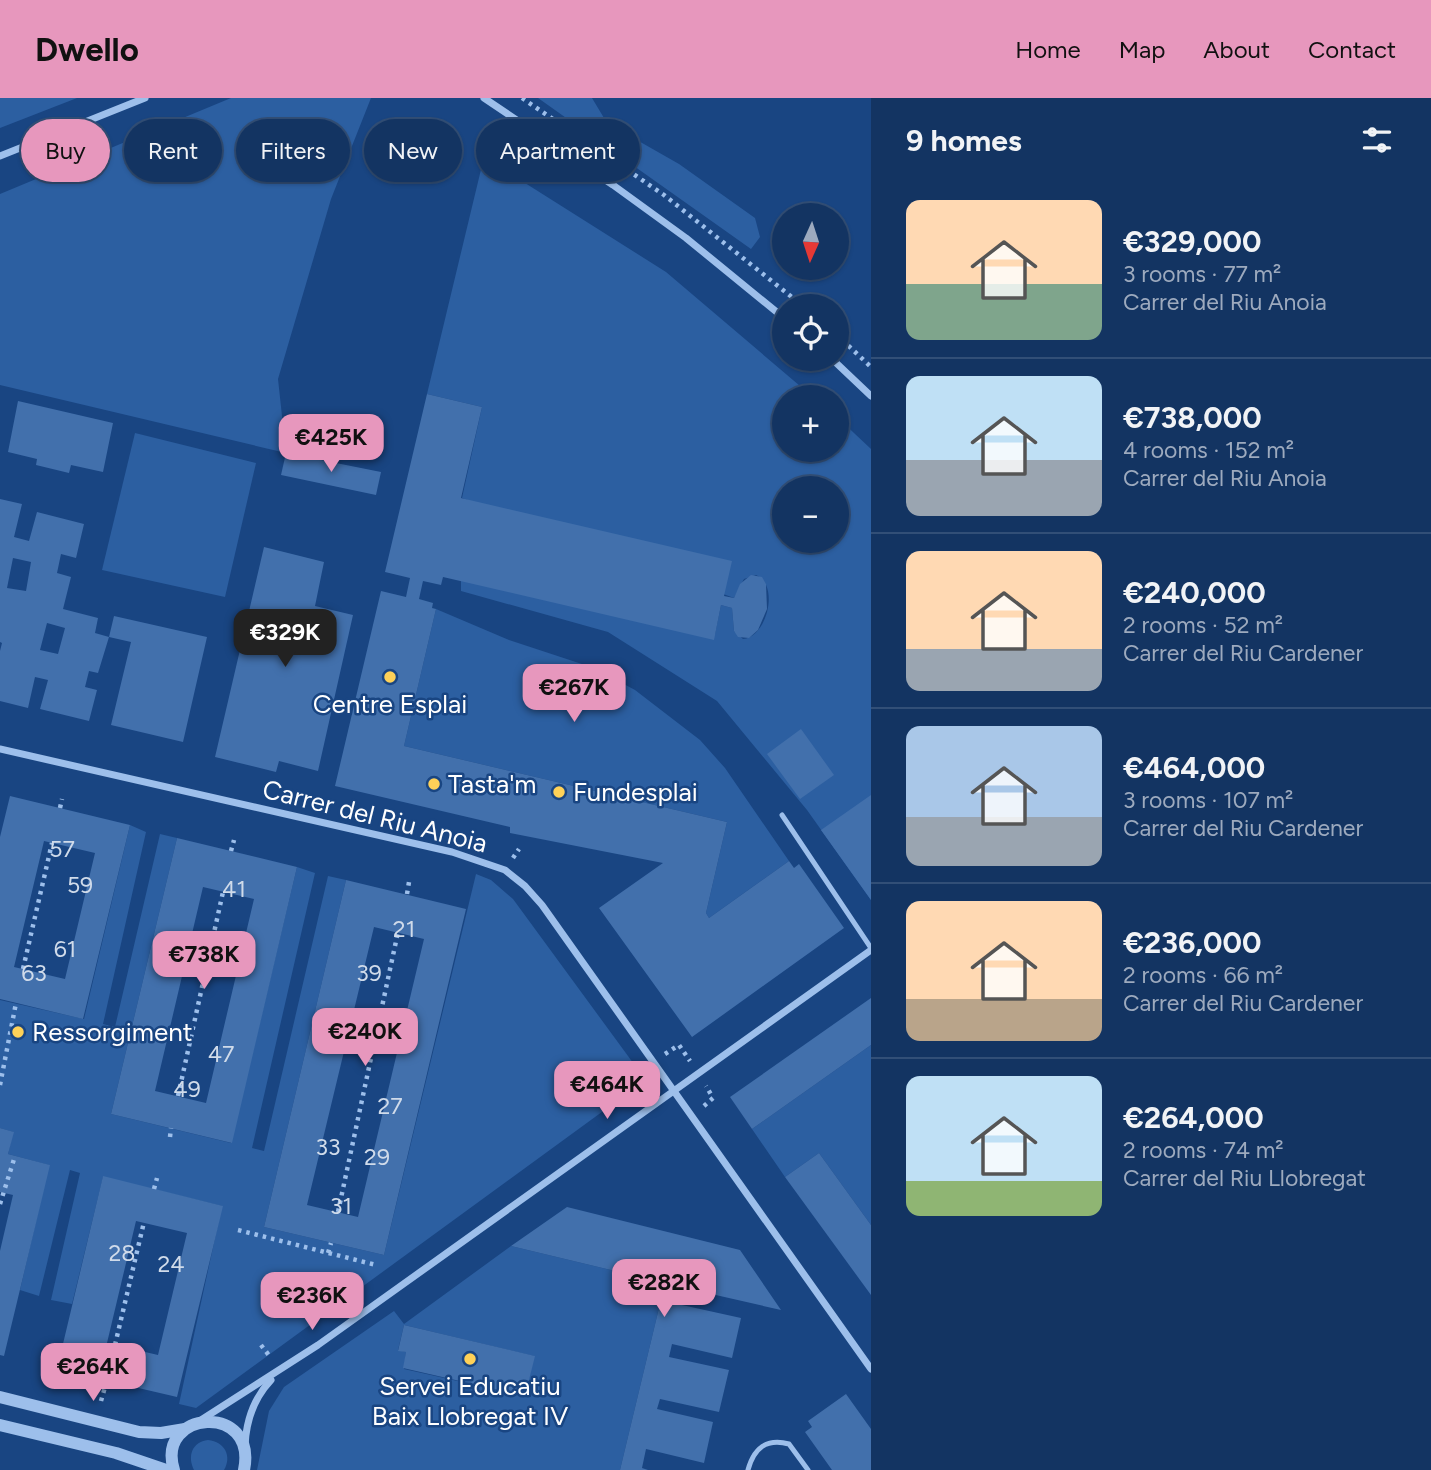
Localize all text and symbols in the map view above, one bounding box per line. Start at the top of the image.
text: Dwello [35,30,139,69]
text: Home [1015,35,1081,64]
text: Map [1119,35,1165,64]
text: About [1203,35,1270,64]
text: Contact [1308,35,1396,64]
chip: Buy [21,119,110,182]
chip: Rent [124,119,222,182]
chip: Filters [236,119,350,182]
chip: New [364,119,462,182]
chip: Apartment [476,119,640,182]
icon: filters [1358,121,1396,159]
text: 9 homes [906,122,1022,159]
north arrow [772,203,849,280]
map controls [772,203,849,553]
text: €329,000 [1123,223,1261,260]
icon: home [962,228,1046,312]
text: 3 rooms · 77 m² [1123,260,1281,288]
text: Carrer del Riu Anoia [1123,288,1327,316]
button: locate [772,294,849,371]
button: + [772,385,849,462]
text: €738,000 [1123,399,1262,436]
icon: home [962,404,1046,488]
pin: €425K [282,414,380,474]
text: €425K [295,423,367,451]
text: 4 rooms · 152 m² [1123,436,1294,464]
text: Carrer del Riu Anoia [1123,464,1327,492]
button: − [772,476,849,553]
text: €240,000 [1123,574,1266,611]
icon: home [962,579,1046,663]
pin: €329K [236,610,334,669]
text: 2 rooms · 52 m² [1123,611,1283,639]
text: €329K [250,618,320,646]
text: Carrer del Riu Cardener [1123,639,1363,667]
pin: €267K [525,664,623,724]
marker: Centre Esplai [382,669,398,685]
text: €267K [539,673,609,701]
place label: Centre Esplai [313,688,467,720]
text: €464,000 [1123,749,1265,786]
icon: home [962,754,1046,838]
place label: Tasta'm [448,768,536,800]
street label: Carrer del Riu Anoia [259,773,491,859]
marker: Tasta'm [426,776,442,792]
place label: Fundesplai [573,776,698,808]
marker: Fundesplai [551,784,567,800]
text: 3 rooms · 107 m² [1123,786,1293,814]
text: Carrer del Riu Cardener [1123,814,1363,842]
house number: 57 [49,835,75,863]
house number: 59 [67,871,93,899]
house number: 41 [222,875,246,903]
house number: 21 [393,915,415,943]
text: €236,000 [1123,924,1261,961]
icon: home [962,929,1046,1013]
pin: €738K [155,932,253,991]
house number: 61 [54,935,76,963]
text: €738K [169,940,239,968]
house number: 63 [21,959,47,987]
house number: 39 [356,959,382,987]
text: 2 rooms · 66 m² [1123,961,1283,989]
text: Carrer del Riu Cardener [1123,989,1363,1017]
pin: €240K [316,1009,414,1068]
place label: Ressorgiment [32,1016,193,1048]
text: €240K [328,1017,402,1045]
marker: Ressorgiment [10,1024,26,1040]
house number: 47 [208,1040,234,1068]
pin: €464K [558,1062,656,1121]
text: €464K [570,1070,644,1098]
house number: 49 [173,1075,201,1103]
house number: 27 [377,1092,403,1120]
text: €264,000 [1123,1099,1264,1136]
icon: home [962,1104,1046,1188]
house number: 33 [315,1133,341,1161]
text: 2 rooms · 74 m² [1123,1136,1284,1164]
house number: 29 [364,1143,390,1171]
text: Carrer del Riu Llobregat [1123,1164,1366,1192]
house number: 31 [330,1192,352,1220]
house number: 28 [109,1239,135,1267]
house number: 24 [157,1250,185,1278]
pin: €282K [615,1260,713,1319]
text: €282K [628,1268,700,1296]
pin: €236K [263,1272,361,1332]
text: €236K [277,1281,347,1309]
pin: €264K [44,1344,142,1403]
marker: Servei Educatiu Baix Llobregat IV [462,1351,478,1367]
text: €264K [57,1352,129,1380]
place label: Servei Educatiu Baix Llobregat IV [372,1370,568,1432]

